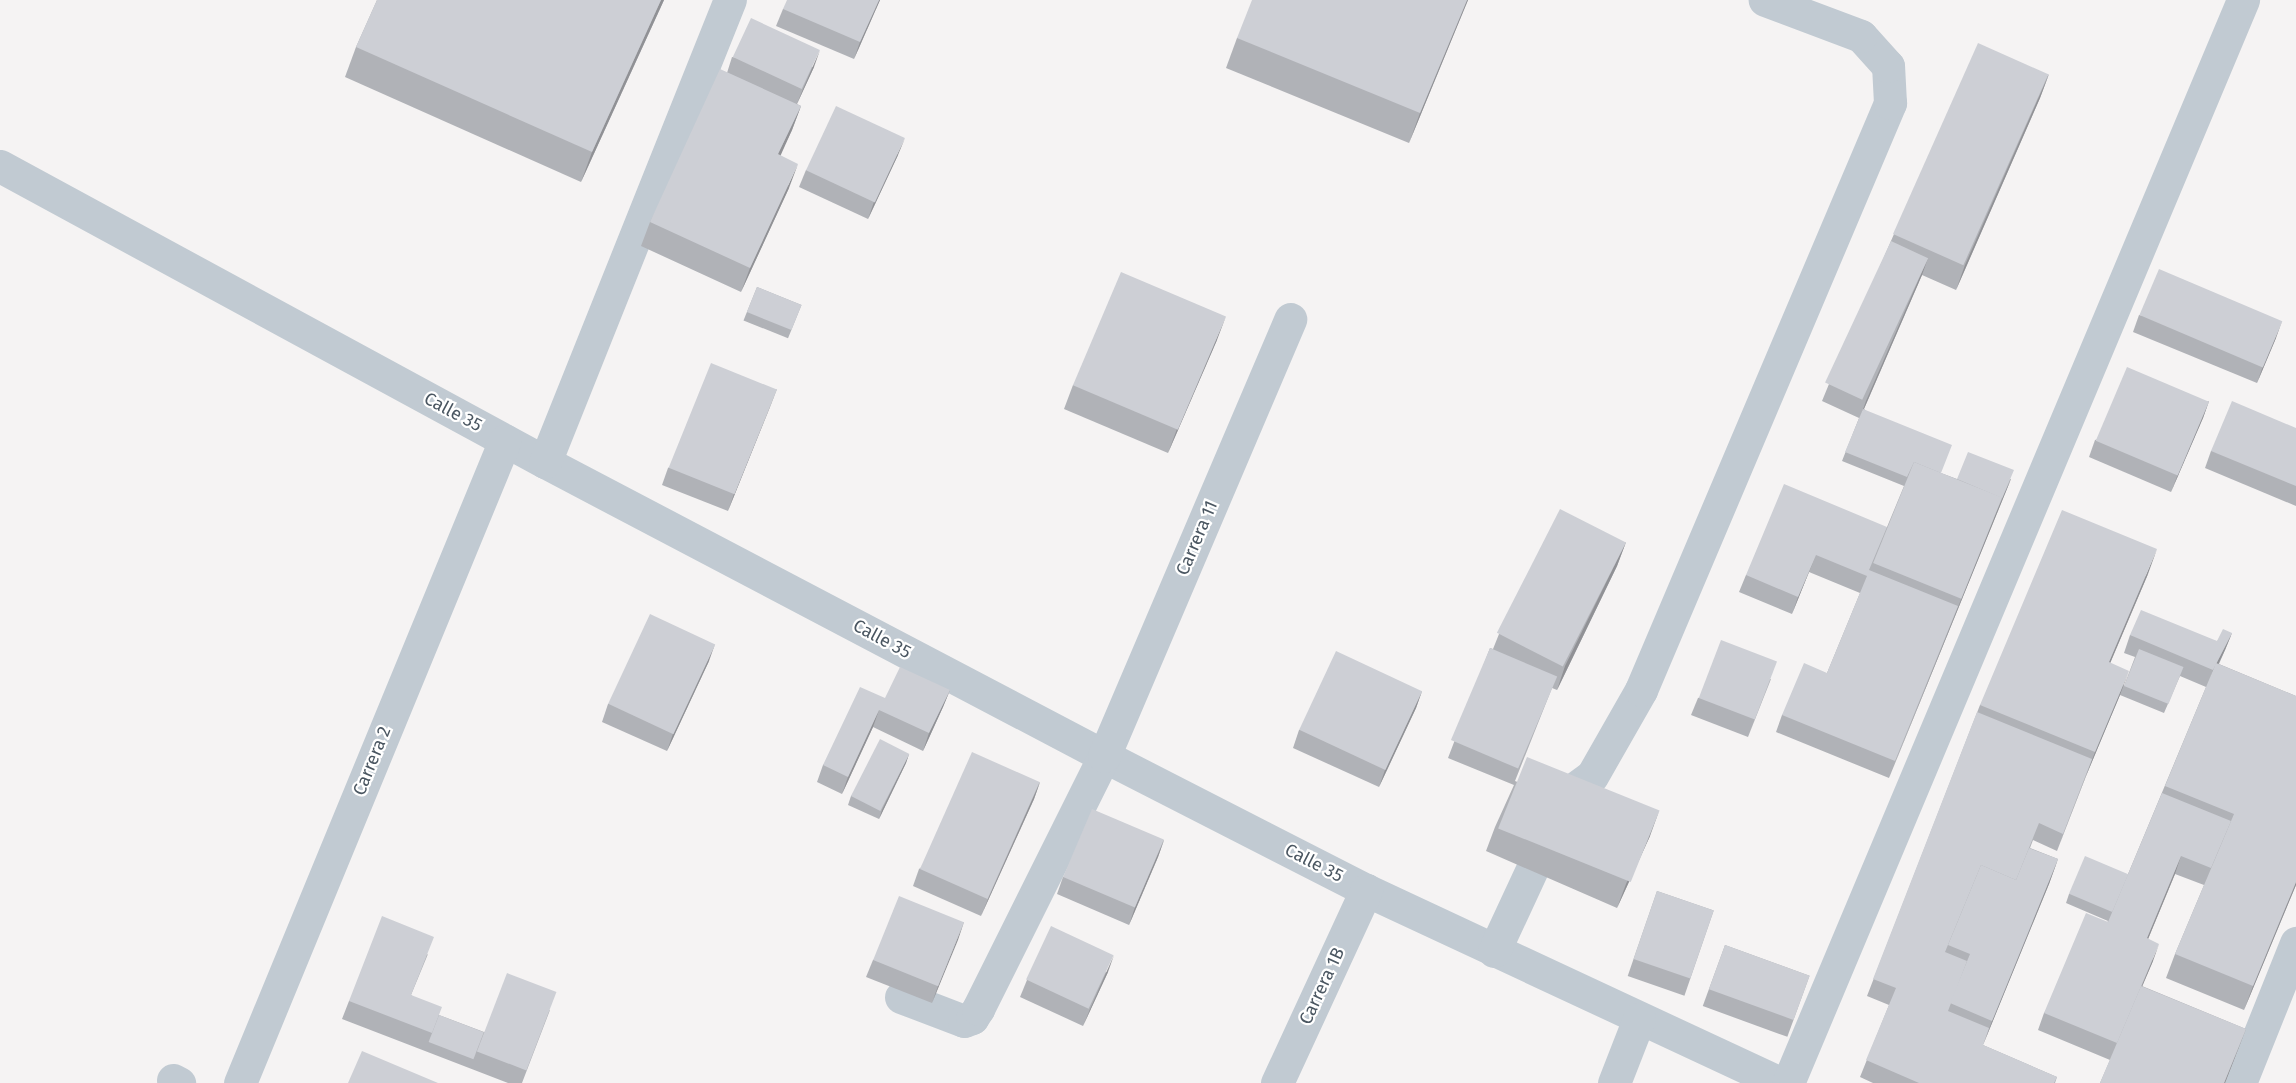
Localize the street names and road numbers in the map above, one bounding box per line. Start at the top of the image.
street label: Calle 35 [420,388,486,436]
street label: Carrera 11 [1172,497,1222,579]
street label: Calle 35 [849,615,915,663]
street label: Carrera 2 [348,723,396,799]
street label: Calle 35 [1281,839,1347,887]
street label: Carrera 1B [1295,944,1349,1028]

